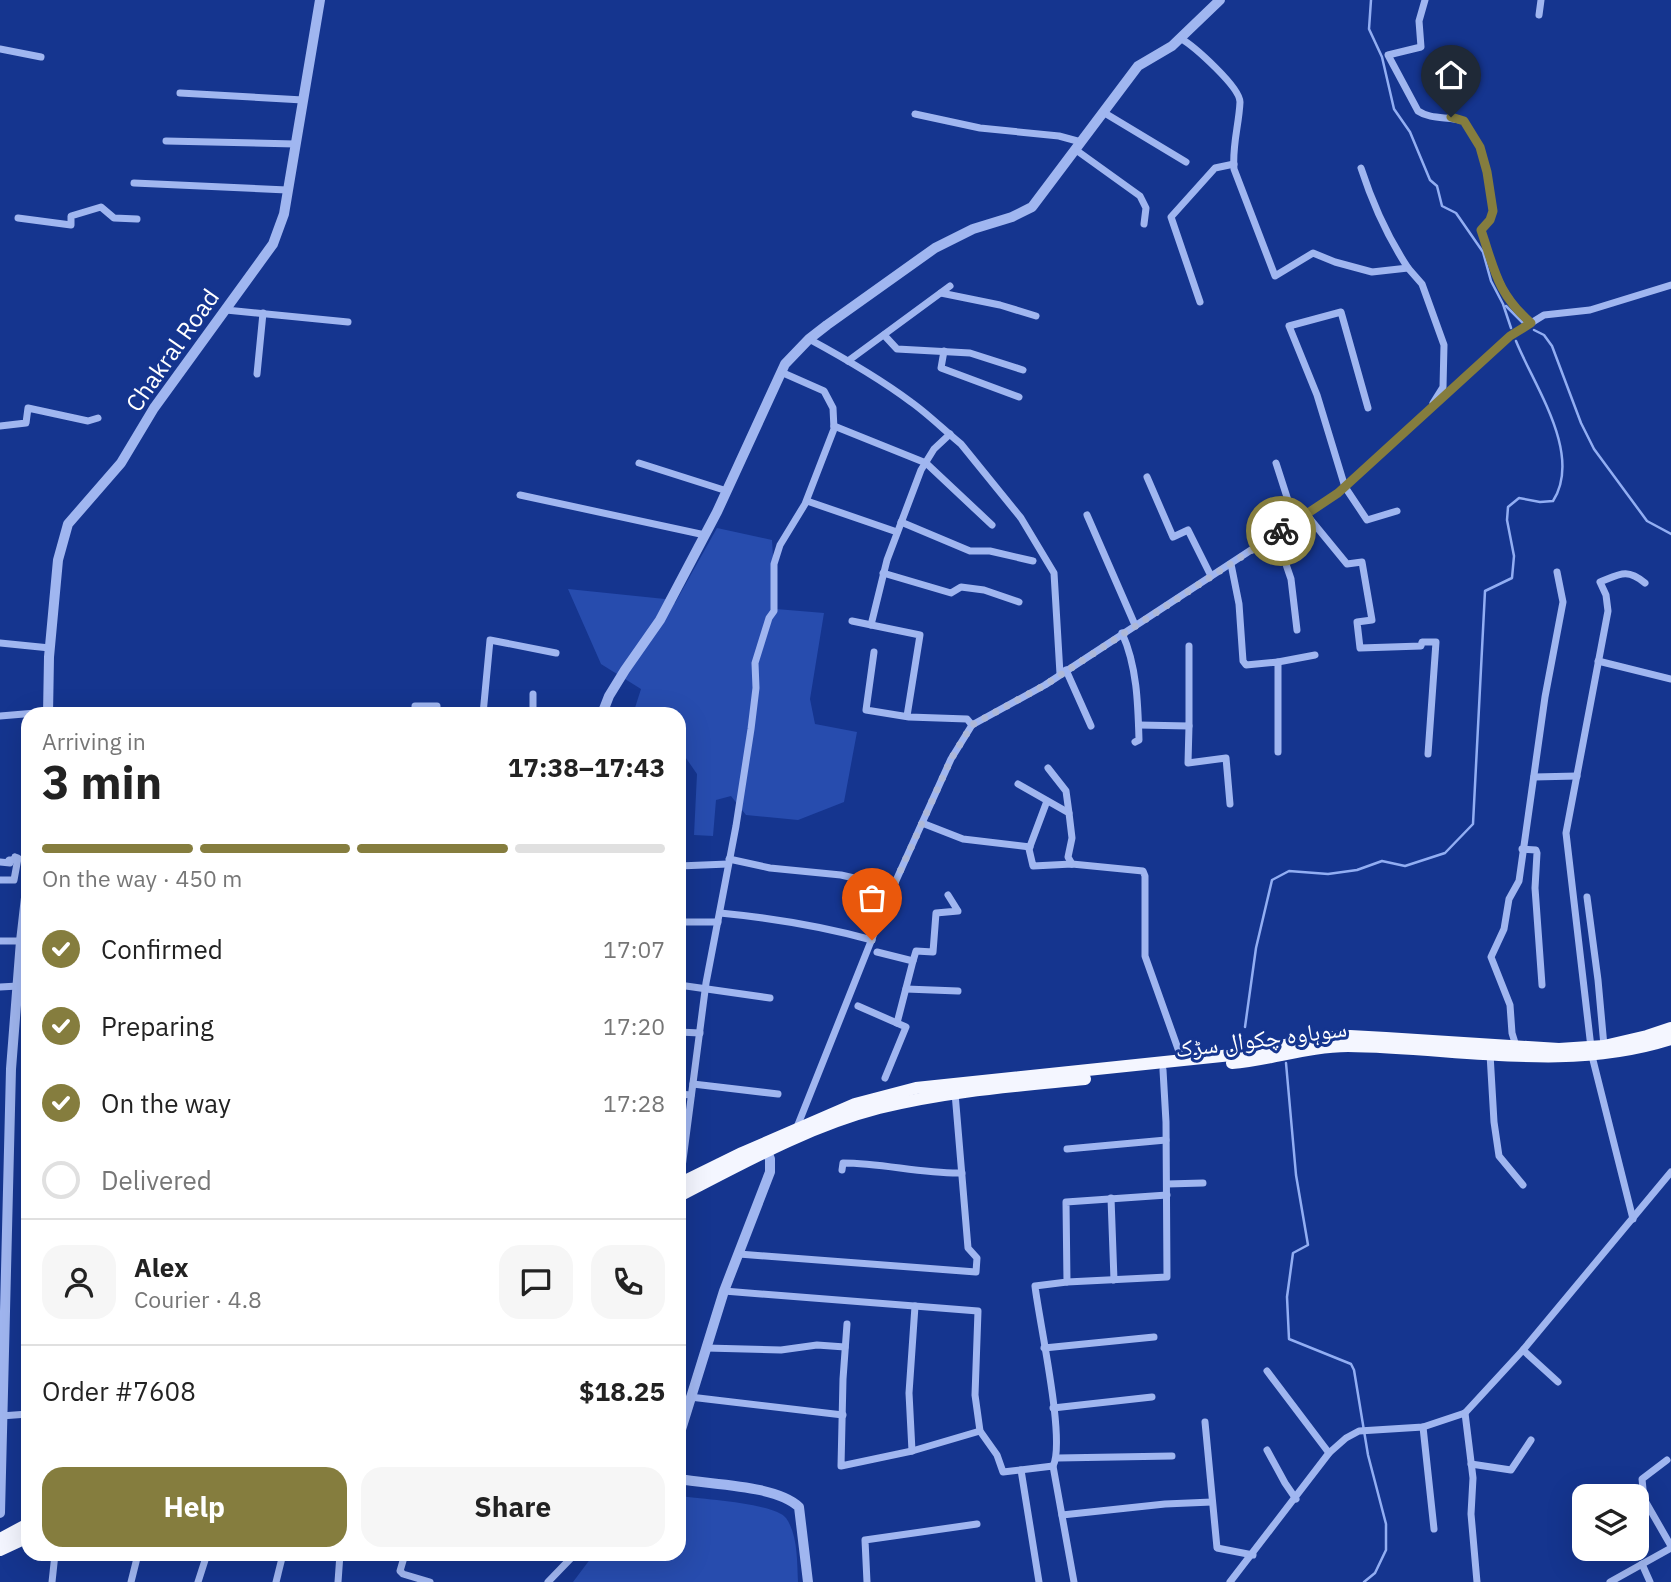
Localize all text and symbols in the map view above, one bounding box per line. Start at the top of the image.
pin [1421,45,1481,117]
icon: home [1432,56,1470,94]
street label: Chakral Road [118,282,226,418]
courier [1246,496,1316,566]
icon: bike [1262,512,1300,550]
text: Arriving in [42,726,146,756]
text: 17:38–17:43 [508,750,665,784]
text: 3 min [42,752,162,812]
text: On the way · 450 m [42,863,242,893]
pin [842,868,902,940]
icon: bag [853,879,891,917]
icon: check [42,930,80,968]
text: Confirmed [101,932,223,966]
text: 17:07 [603,934,665,964]
icon: check [42,1007,80,1045]
text: Preparing [101,1009,214,1043]
text: 17:20 [603,1011,665,1041]
street label: سوہاوہ چکوال سڑک [1174,1012,1348,1064]
icon: check [42,1084,80,1122]
text: On the way [101,1086,231,1120]
text: 17:28 [603,1088,665,1118]
text: Delivered [101,1163,212,1197]
button: person [42,1245,116,1319]
button: chat [499,1245,573,1319]
button: phone [591,1245,665,1319]
text: Alex [134,1250,188,1284]
text: Courier · 4.8 [134,1284,262,1314]
text: Order #7608 [42,1374,196,1408]
text: $18.25 [579,1374,665,1408]
button: Help [42,1467,347,1547]
button: Share [361,1467,665,1547]
map controls [1572,1484,1649,1561]
button: layers [1572,1484,1649,1561]

